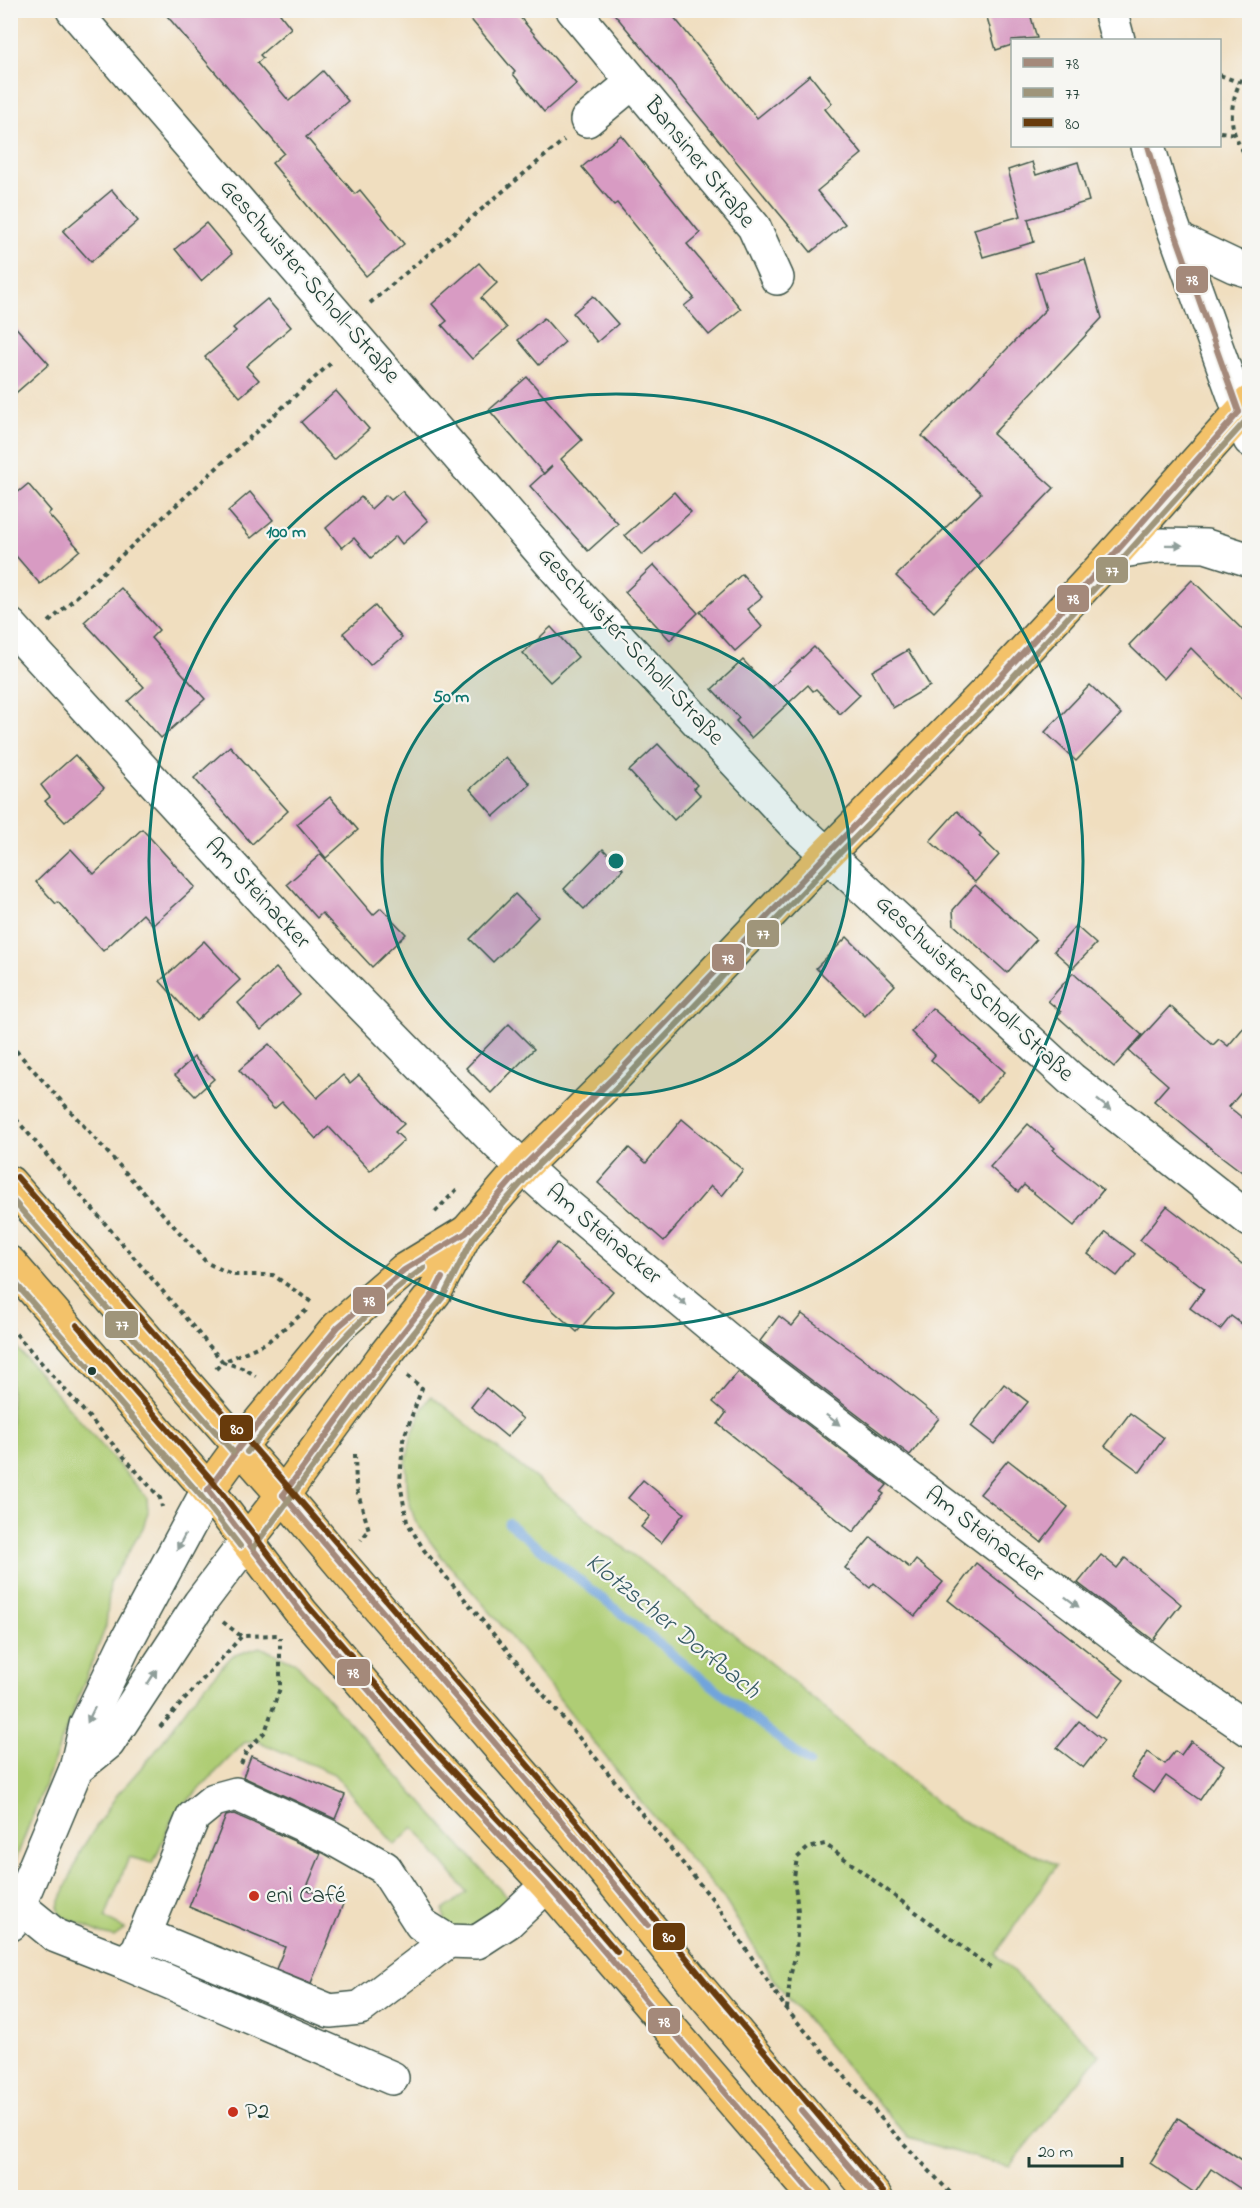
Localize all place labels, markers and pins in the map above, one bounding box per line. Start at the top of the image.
centre of rings [606,851,626,871]
unlabelled marker [86,1365,98,1377]
place label: eni Café [266,1879,346,1914]
marker: eni Café [247,1889,261,1903]
place label: P2 [245,2095,269,2130]
marker: P2 [226,2105,240,2119]

